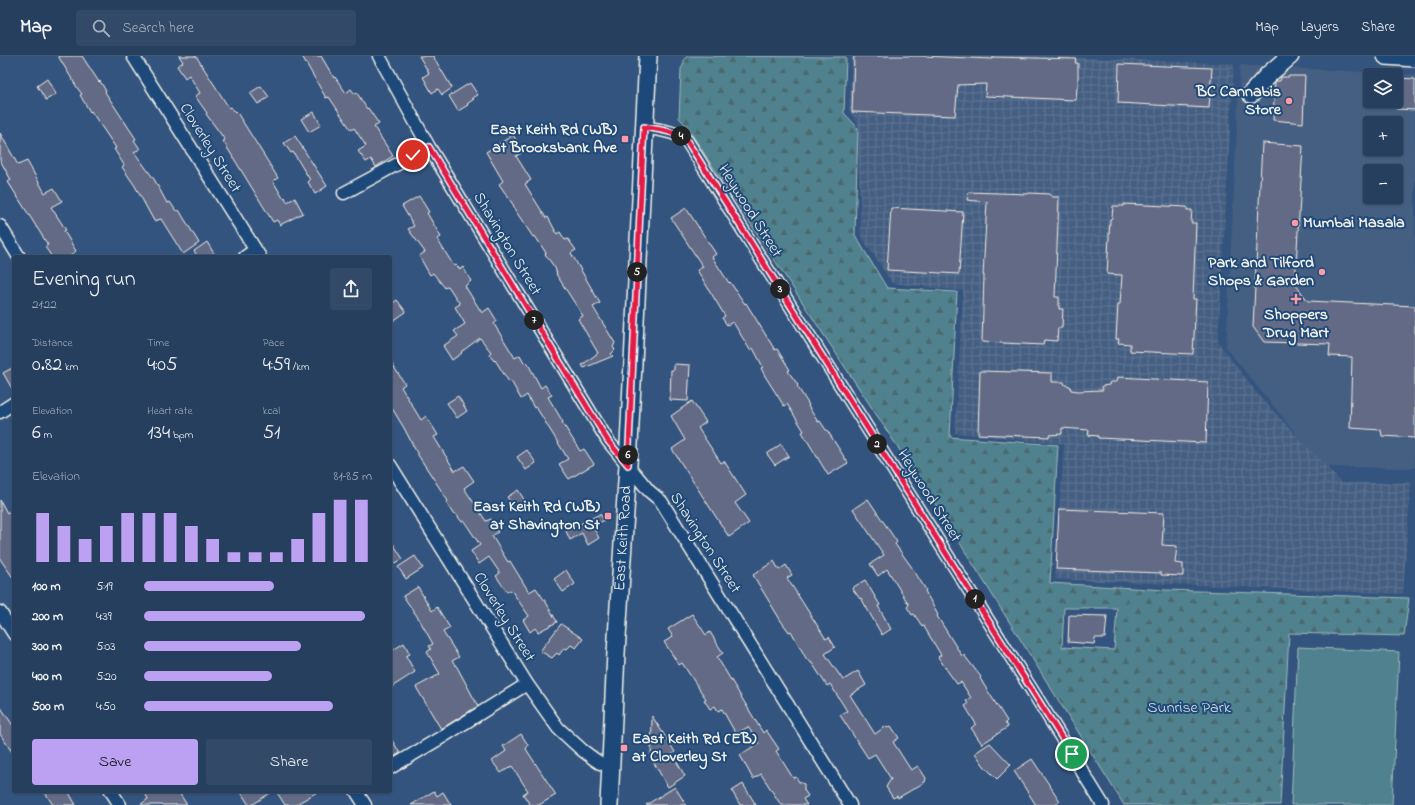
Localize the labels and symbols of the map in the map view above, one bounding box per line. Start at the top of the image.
place label: BC Cannabis Store [1195,80,1282,122]
marker: BC Cannabis Store [1284,96,1294,106]
street label: Cloverley Street [173,99,247,198]
place label: East Keith Rd (WB) at Brooksbank Ave [490,118,618,160]
pin: 4 [671,126,691,146]
marker: East Keith Rd (WB) at Brooksbank Ave [620,134,630,144]
pin [396,138,430,172]
street label: Heywood Street [712,160,788,263]
street label: Shavington Street [467,188,548,301]
place label: Mumbai Masala [1303,211,1405,235]
marker: Mumbai Masala [1290,218,1300,228]
place label: Park and Tilford Shops & Garden [1208,251,1314,293]
pin: 5 [627,262,647,282]
marker: Park and Tilford Shops & Garden [1317,267,1327,277]
pin: 3 [770,279,790,299]
marker: Shoppers Drug Mart [1291,294,1301,304]
place label: Shoppers Drug Mart [1262,303,1329,346]
pin: 7 [524,310,544,330]
pin: 2 [867,434,887,454]
pin: 6 [618,445,638,465]
street label: Heywood Street [891,445,967,548]
street label: East Keith Road [608,485,639,592]
street label: Shavington Street [663,488,747,599]
place label: East Keith Rd (WB) at Shavington St [473,495,601,538]
marker: East Keith Rd (WB) at Shavington St [603,511,613,521]
street label: Cloverley Street [467,568,541,667]
pin: 1 [965,589,985,609]
park label: Sunrise Park [1147,696,1232,720]
place label: East Keith Rd (EB) at Cloverley St [632,727,757,770]
pin [1055,737,1089,771]
marker: East Keith Rd (EB) at Cloverley St [619,743,629,753]

